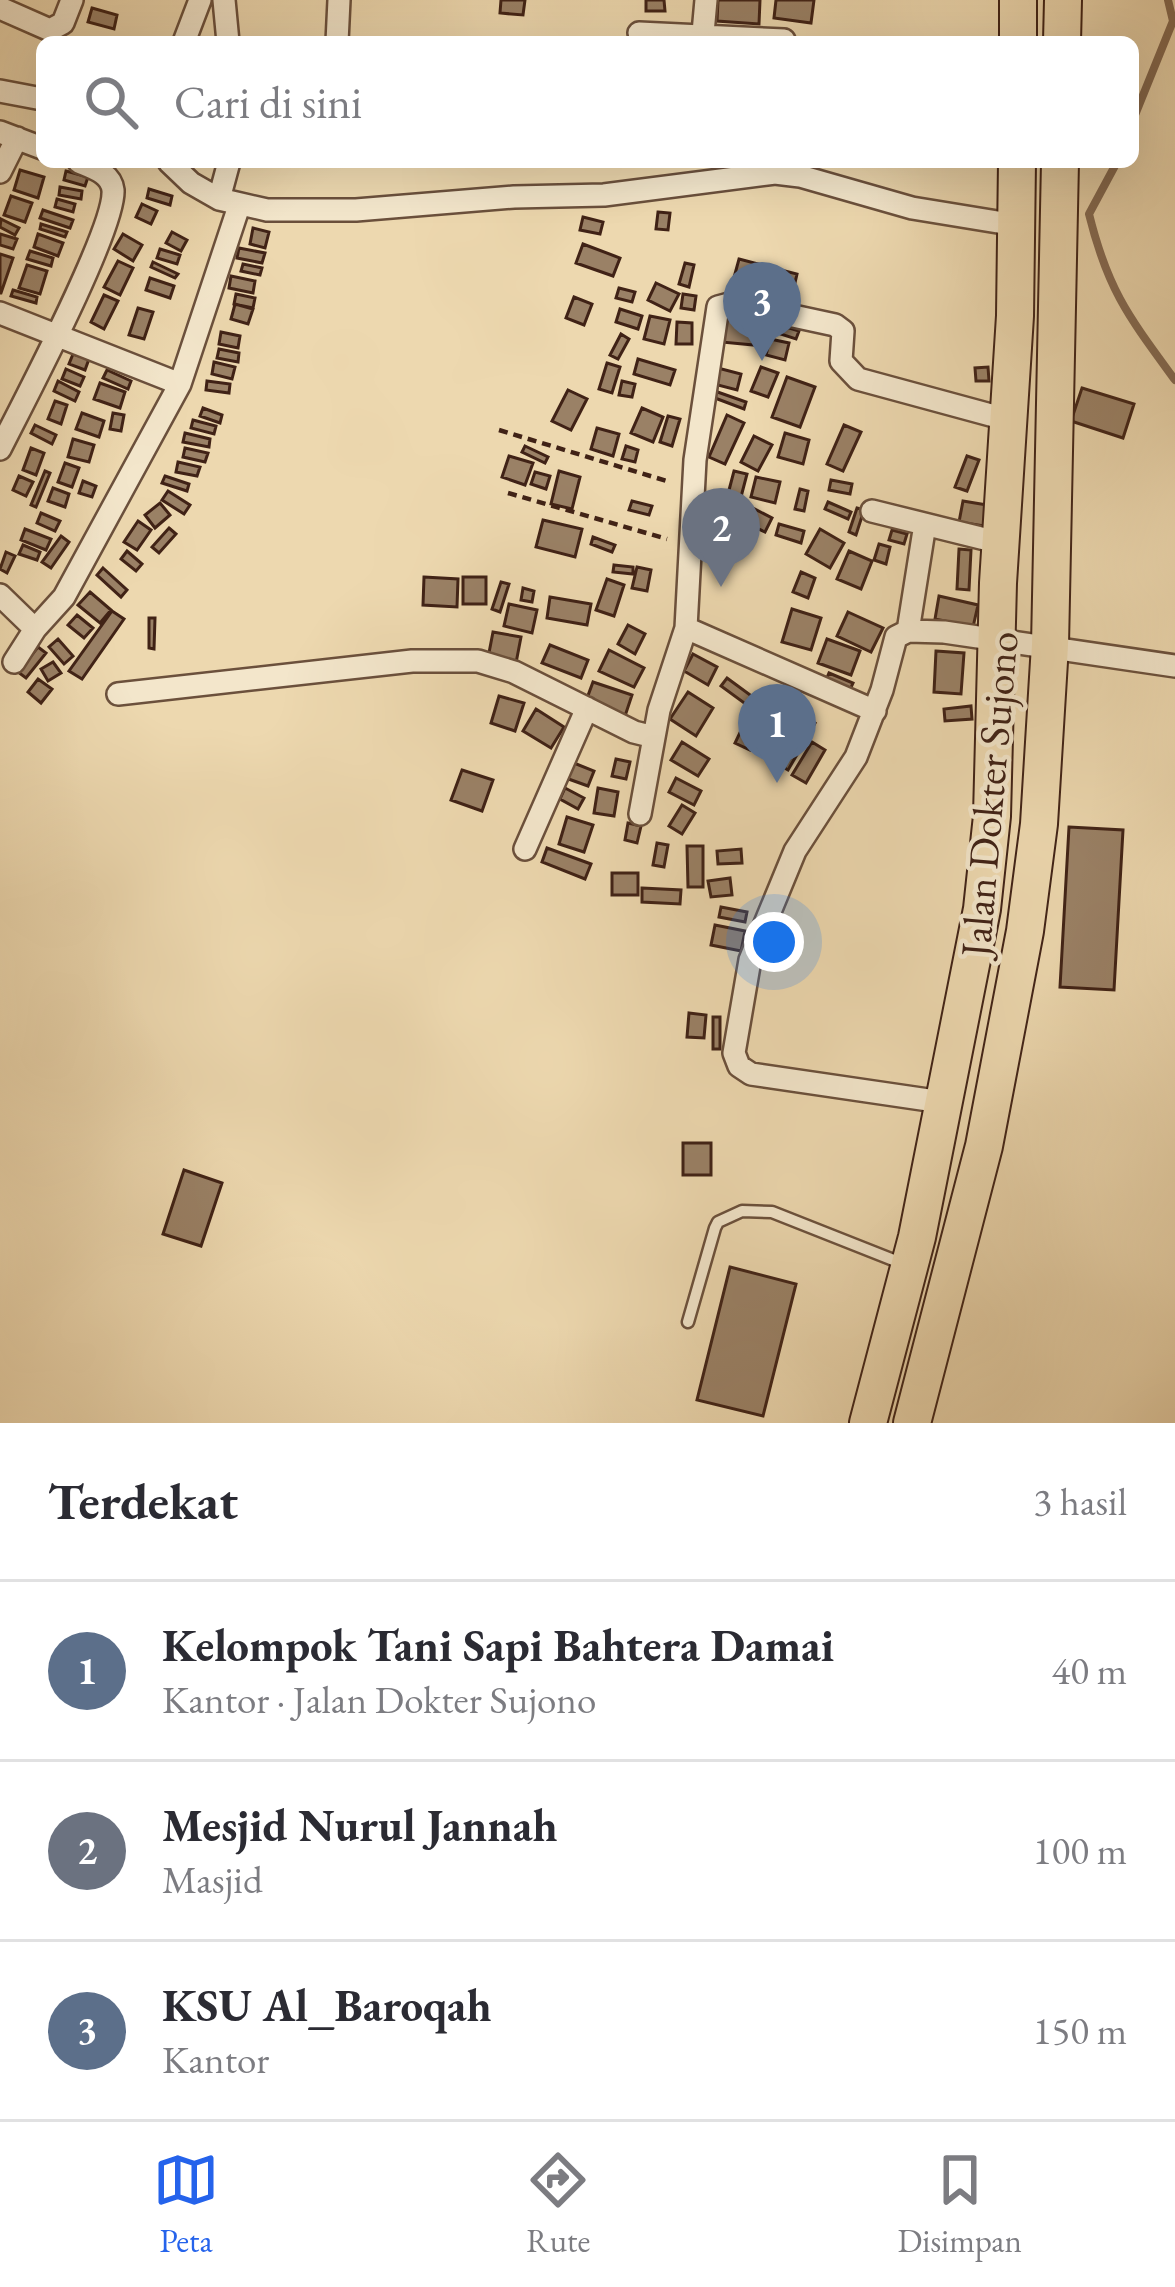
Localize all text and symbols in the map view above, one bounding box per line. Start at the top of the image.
search box [36,36,1139,168]
icon: search [78,69,144,135]
text: Cari di sini [174,73,362,131]
pin: 3 [723,262,801,361]
pin: 2 [682,488,760,587]
street label: Jalan Dokter Sujono [947,629,1031,962]
pin: 1 [738,684,816,783]
your location [744,912,804,972]
text: Terdekat [48,1468,238,1534]
text: 3 hasil [1033,1476,1127,1527]
text: Kelompok Tani Sapi Bahtera Damai [162,1616,834,1674]
text: 1 [77,1645,97,1696]
text: 40 m [1051,1645,1127,1696]
text: Kantor · Jalan Dokter Sujono [162,1674,596,1725]
text: Mesjid Nurul Jannah [162,1796,558,1854]
text: 2 [77,1825,97,1876]
text: 100 m [1033,1825,1127,1876]
text: Masjid [162,1854,263,1905]
text: KSU Al_Baroqah [162,1976,492,2034]
text: 3 [77,2005,97,2056]
text: 150 m [1033,2005,1127,2056]
text: Kantor [162,2034,269,2085]
tab: Peta [153,2147,219,2262]
tab: Rute [525,2147,591,2262]
tab: Disimpan [897,2147,1022,2262]

